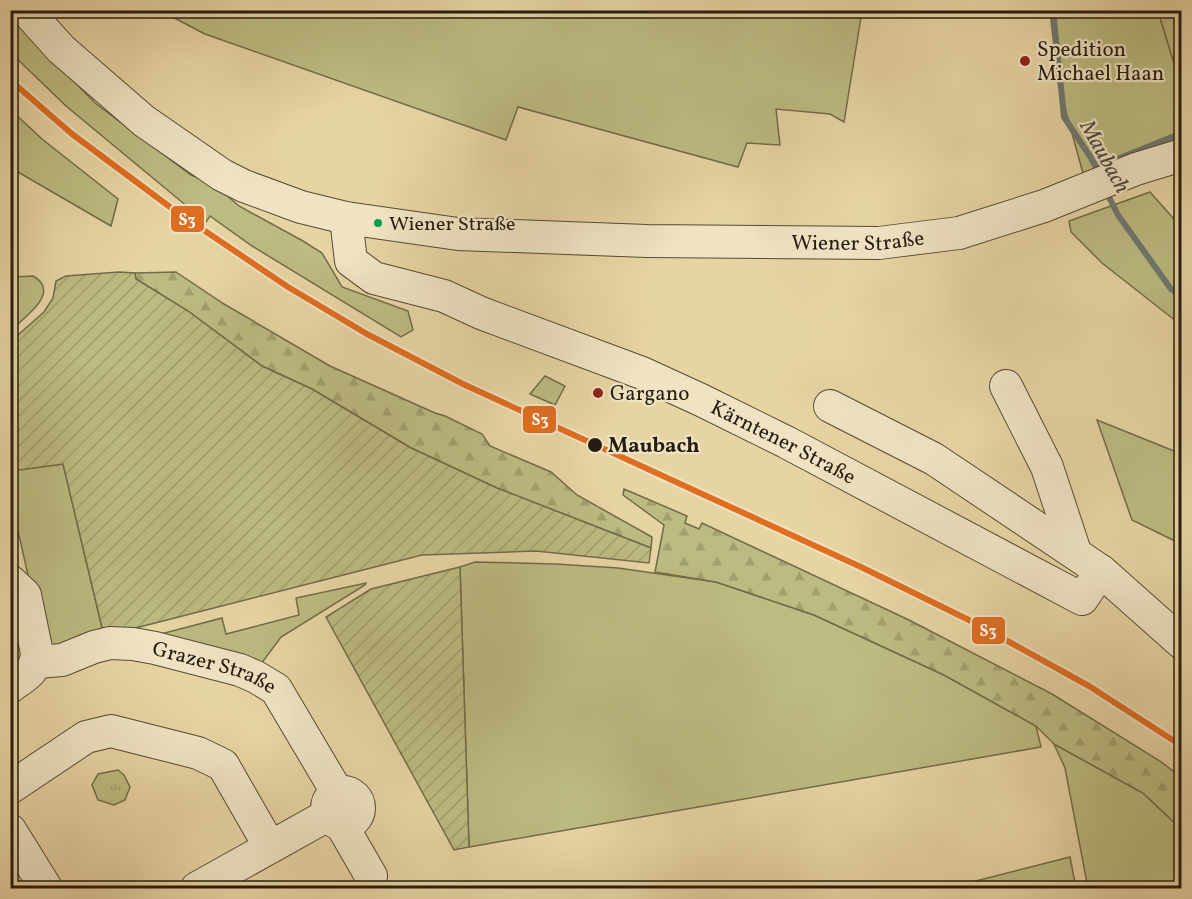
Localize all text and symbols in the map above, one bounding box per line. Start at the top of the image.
place label: Spedition Michael Haan [1037,36,1164,89]
marker: Spedition Michael Haan [1018,54,1032,68]
water label: Maubach [1071,114,1137,200]
line badge: S3 [170,205,205,233]
text: S3 [178,210,196,232]
place label: Wiener Straße [389,211,516,239]
marker: Wiener Straße [372,217,384,229]
street label: Wiener Straße [791,224,926,259]
place label: Gargano [610,380,690,409]
marker: Gargano [591,386,605,400]
street label: Kärntener Straße [705,394,860,492]
line badge: S3 [522,405,557,434]
text: S3 [531,410,549,432]
place label: Maubach [608,432,700,461]
marker: Maubach [586,436,604,454]
line badge: S3 [971,616,1006,645]
text: S3 [979,621,997,643]
street label: Grazer Straße [149,635,281,702]

